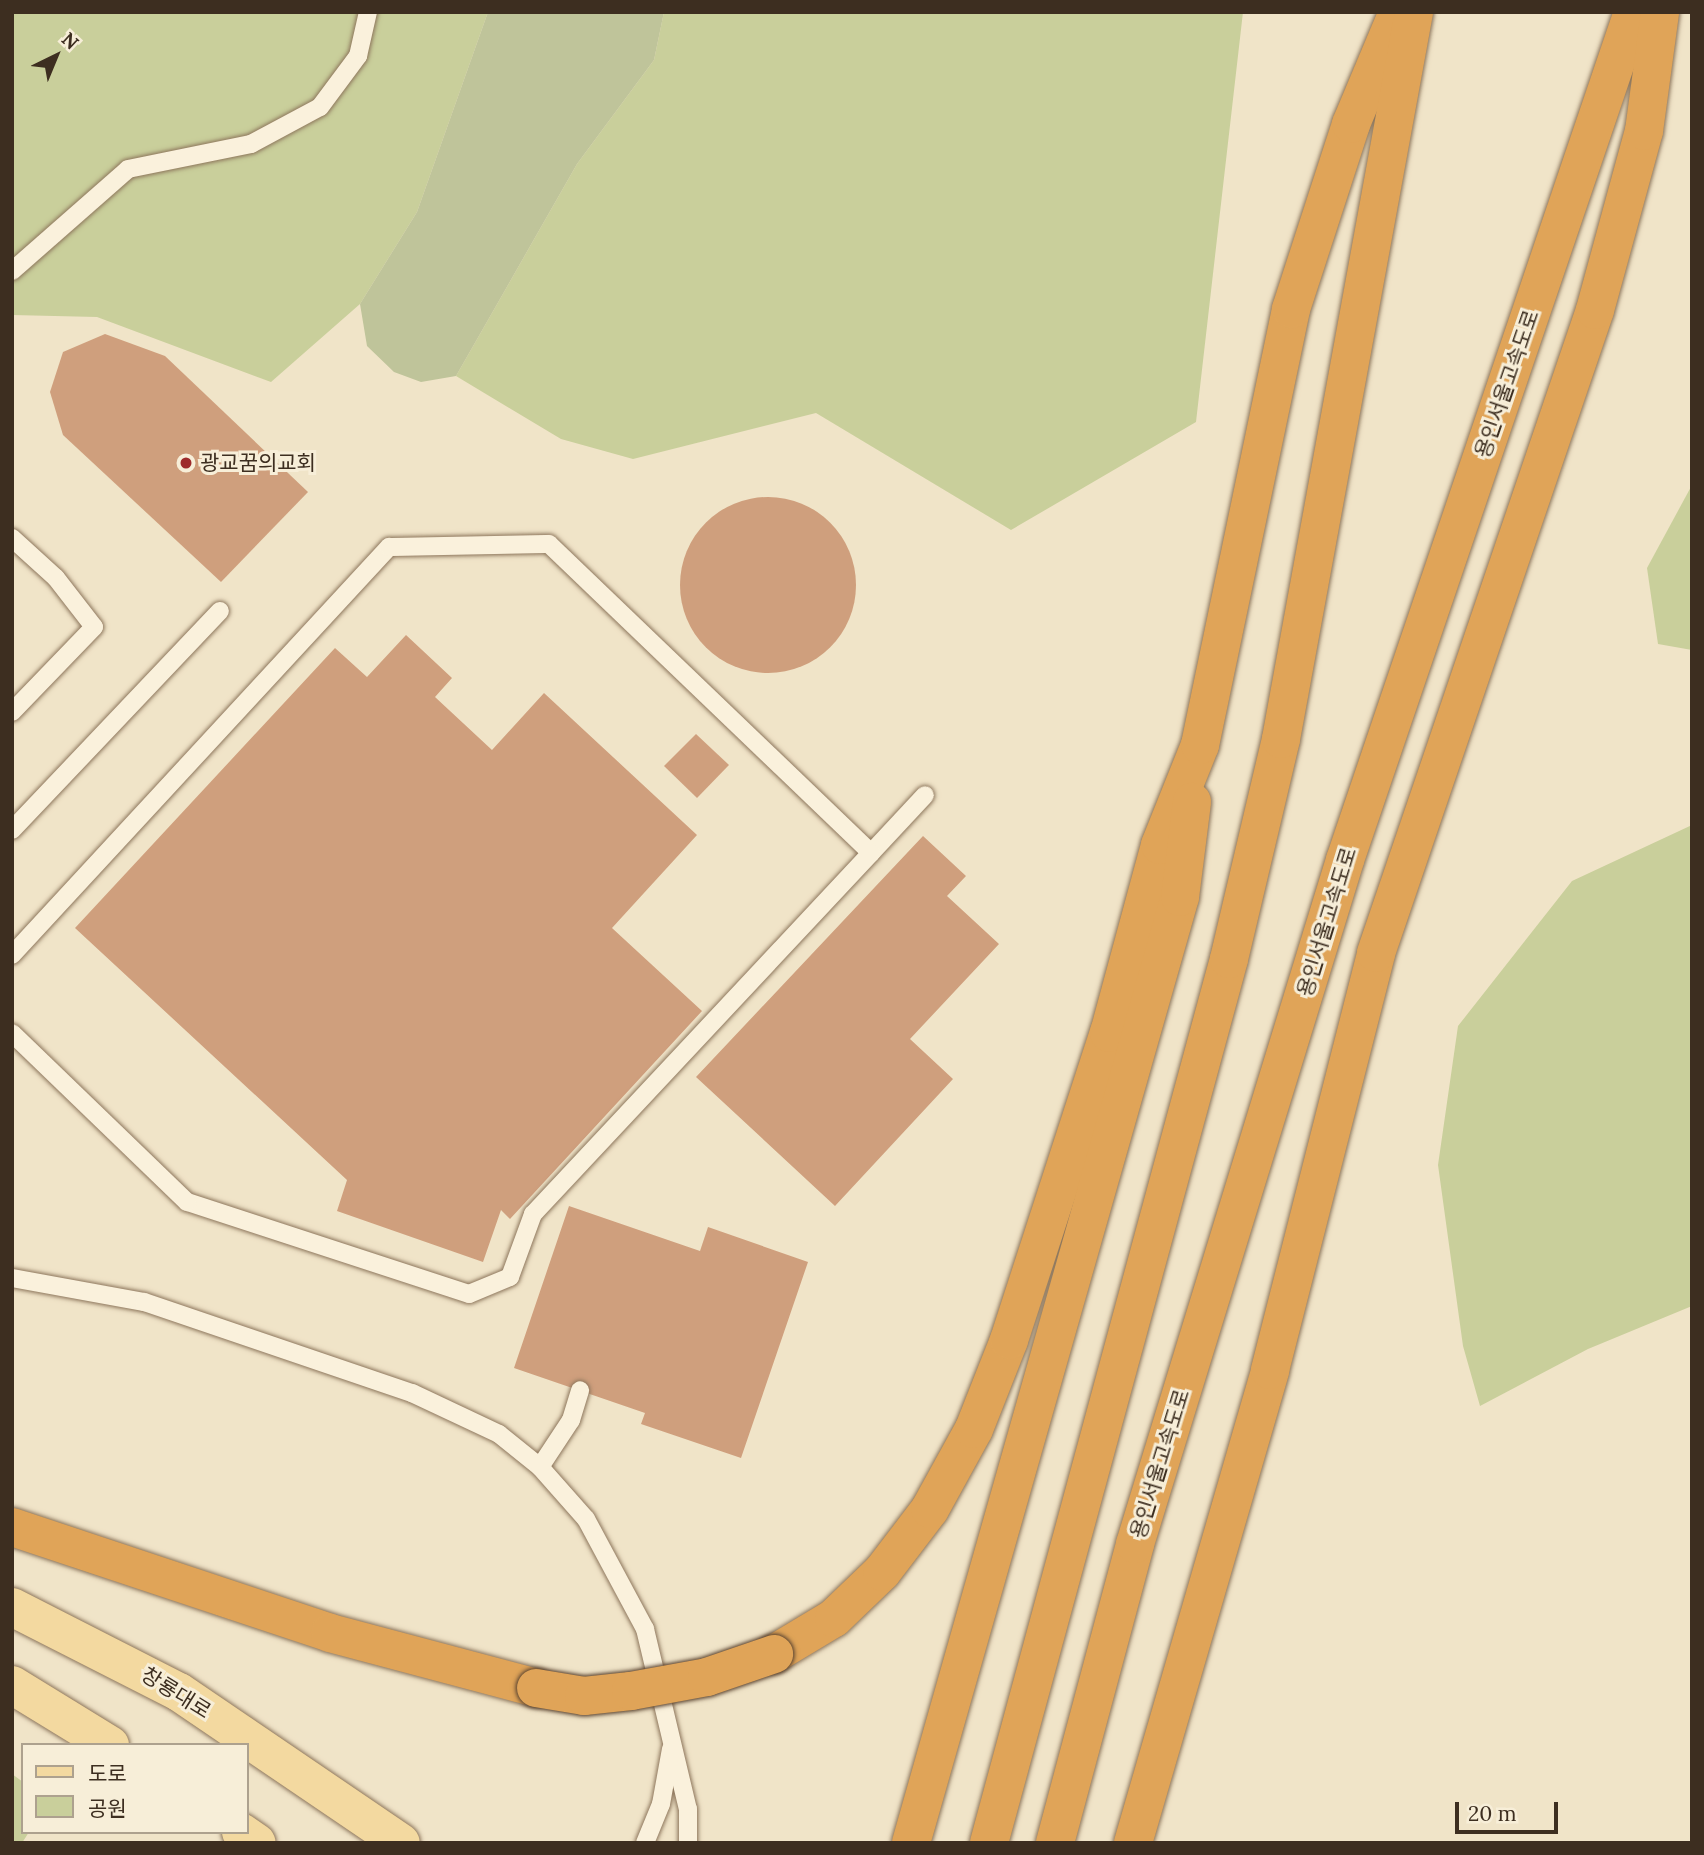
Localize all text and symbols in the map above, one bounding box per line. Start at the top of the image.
north arrow [21,21,91,91]
text: N [57,27,84,54]
street label: 용인서울고속도로 [1470,307,1544,461]
place label: 광교꿈의교회 [200,450,316,476]
marker: 광교꿈의교회 [178,455,194,471]
street label: 용인서울고속도로 [1292,844,1362,1000]
street label: 용인서울고속도로 [1125,1386,1195,1542]
street label: 창룡대로 [137,1662,215,1724]
legend [21,1743,248,1834]
text: 도로 [88,1760,127,1787]
scale bar [1459,1788,1562,1832]
text: 공원 [88,1795,127,1822]
text: 20 m [1468,1800,1517,1827]

